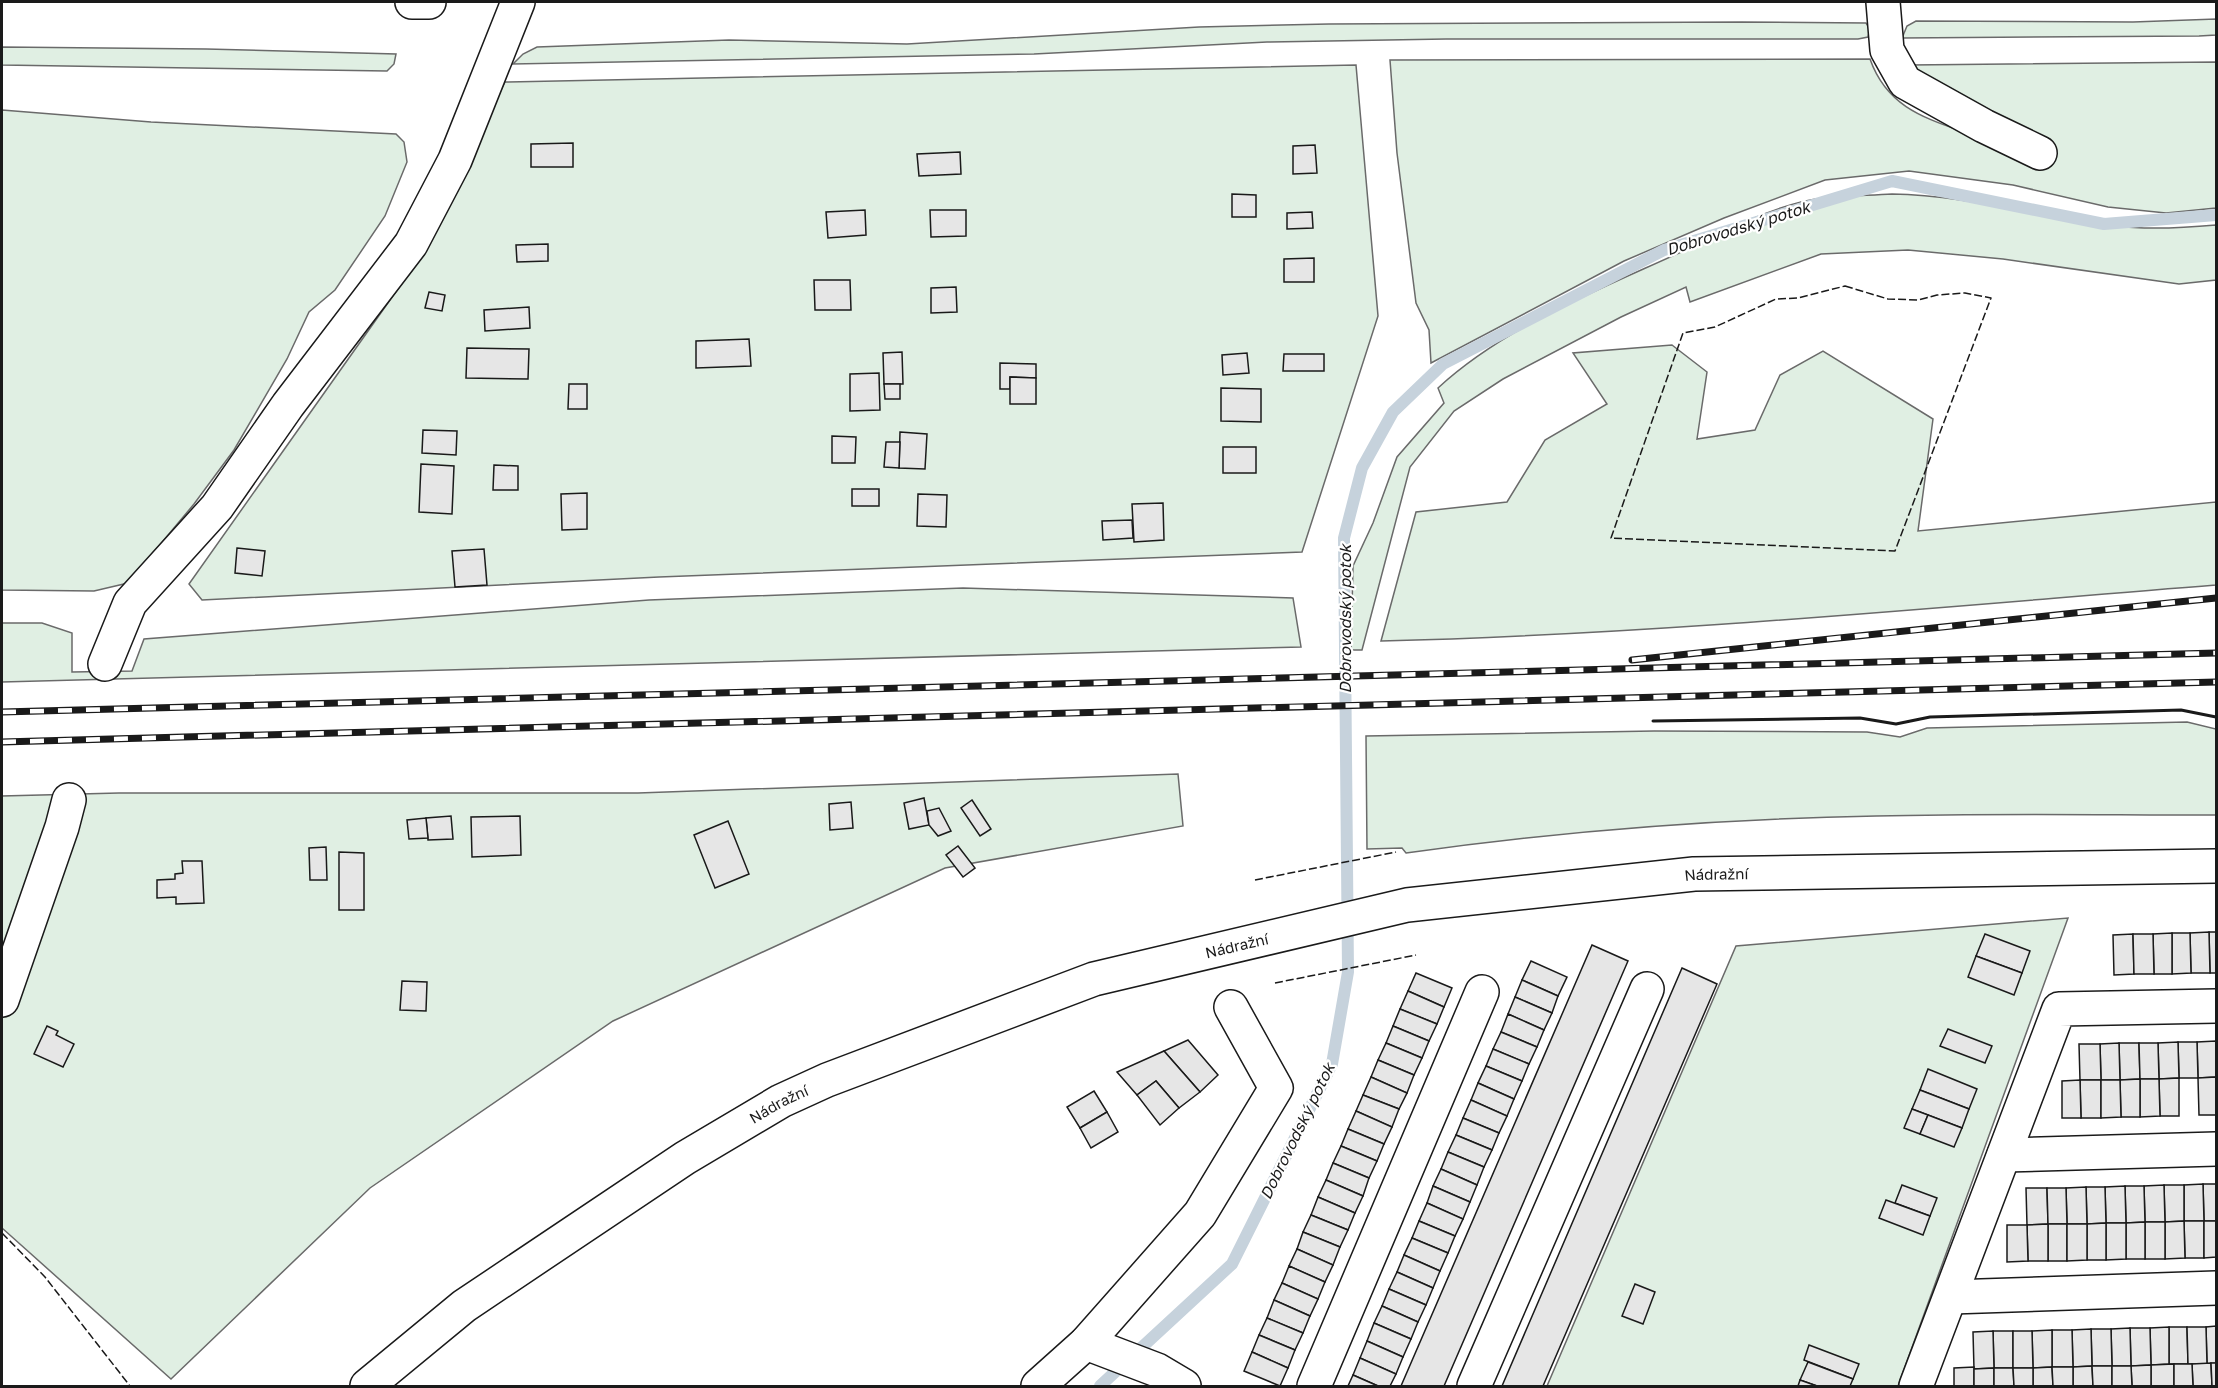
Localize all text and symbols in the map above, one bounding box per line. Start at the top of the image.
water label: Dobrovodský potok [1664,196,1814,259]
water label: Dobrovodský potok [1335,542,1355,694]
street label: Nádražní [1683,864,1750,884]
street label: Nádražní [1203,929,1271,961]
water label: Dobrovodský potok [1255,1058,1340,1202]
street label: Nádražní [746,1080,812,1127]

